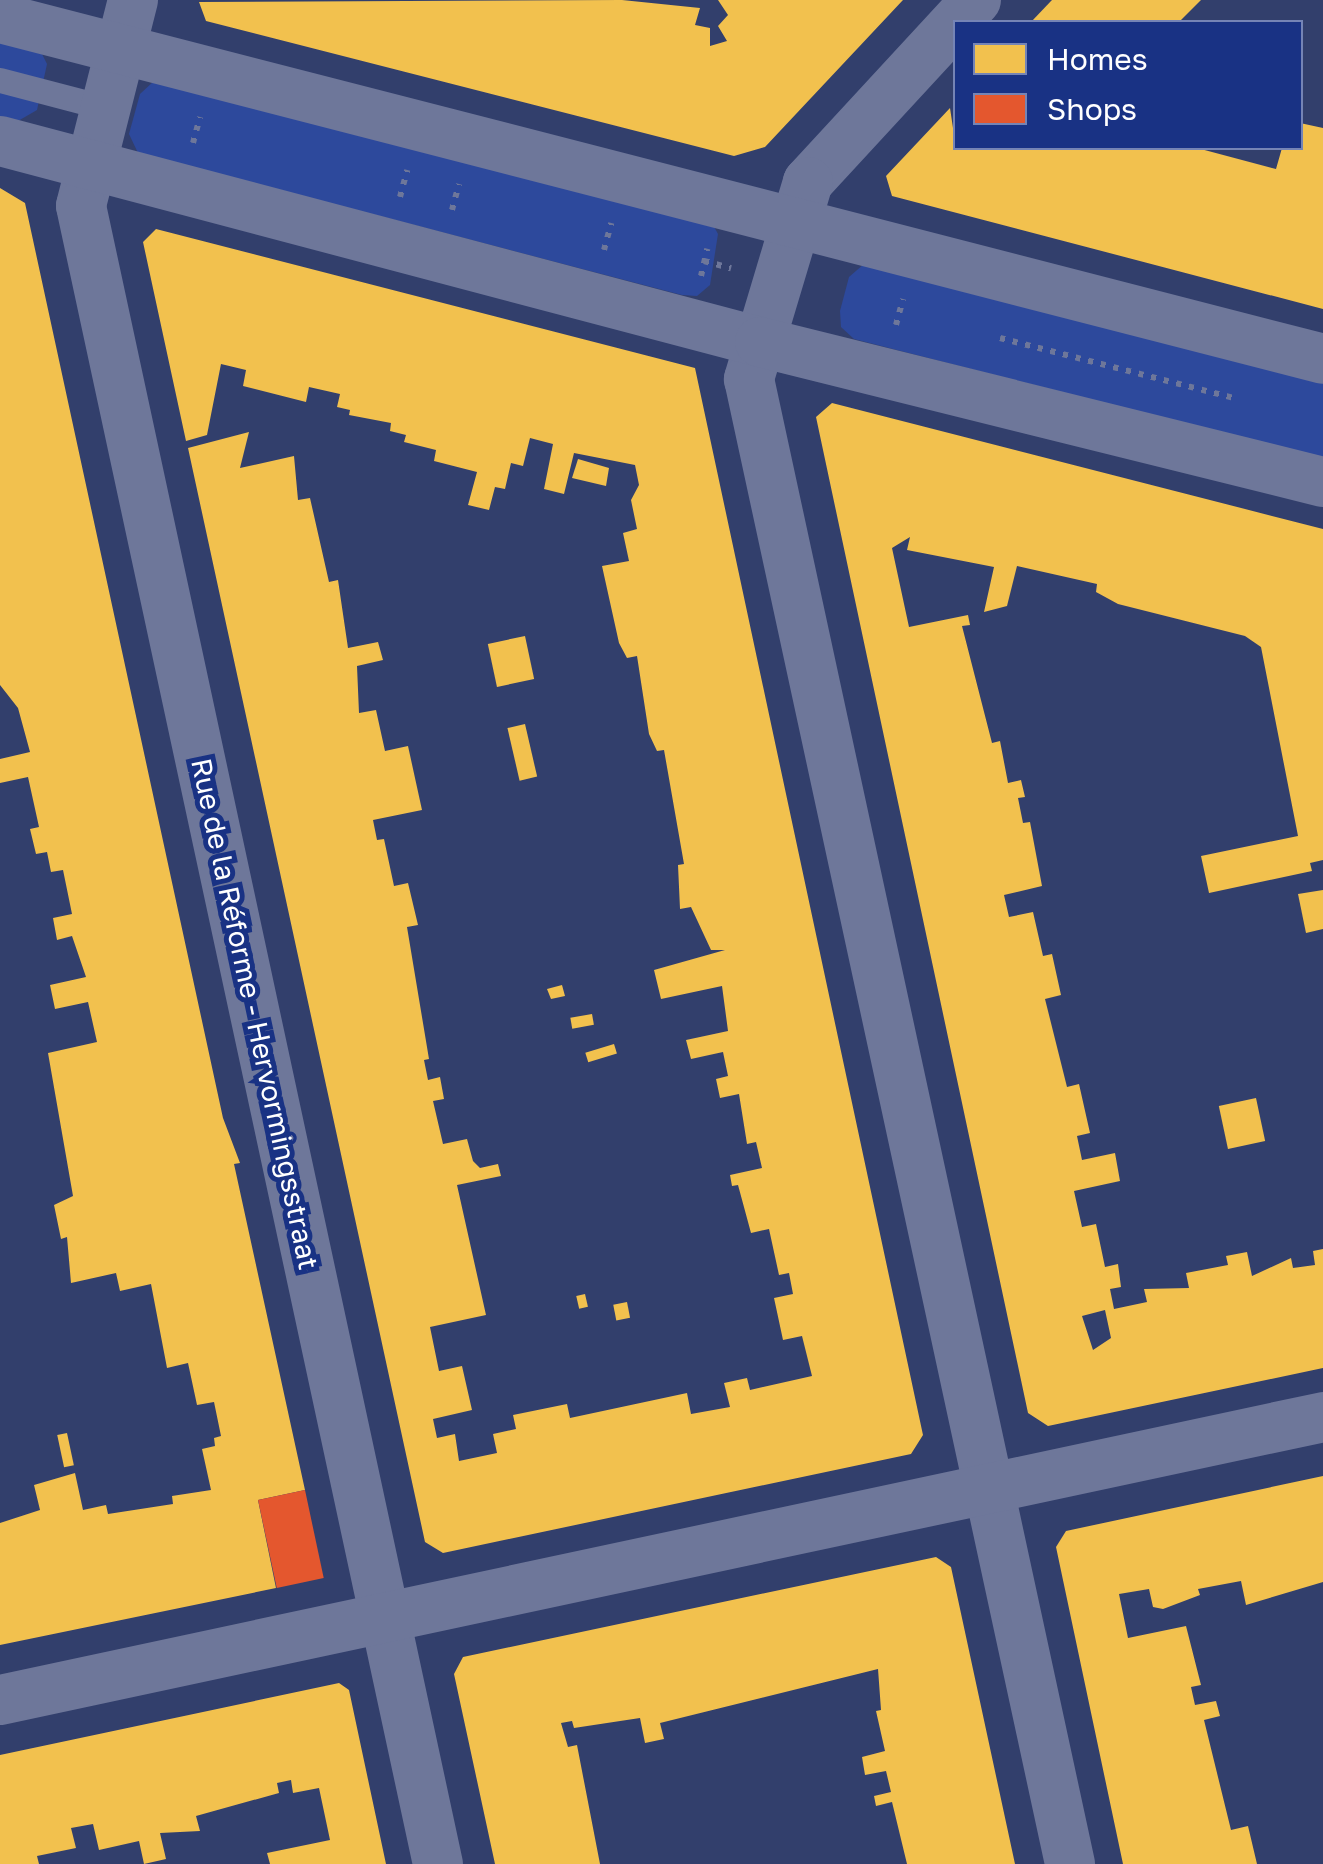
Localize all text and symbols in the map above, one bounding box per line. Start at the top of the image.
legend [953,20,1303,150]
text: Homes [1047,41,1148,77]
text: Shops [1047,91,1137,127]
street label: Rue de la Réforme - Hervormingsstraat [184,755,326,1273]

